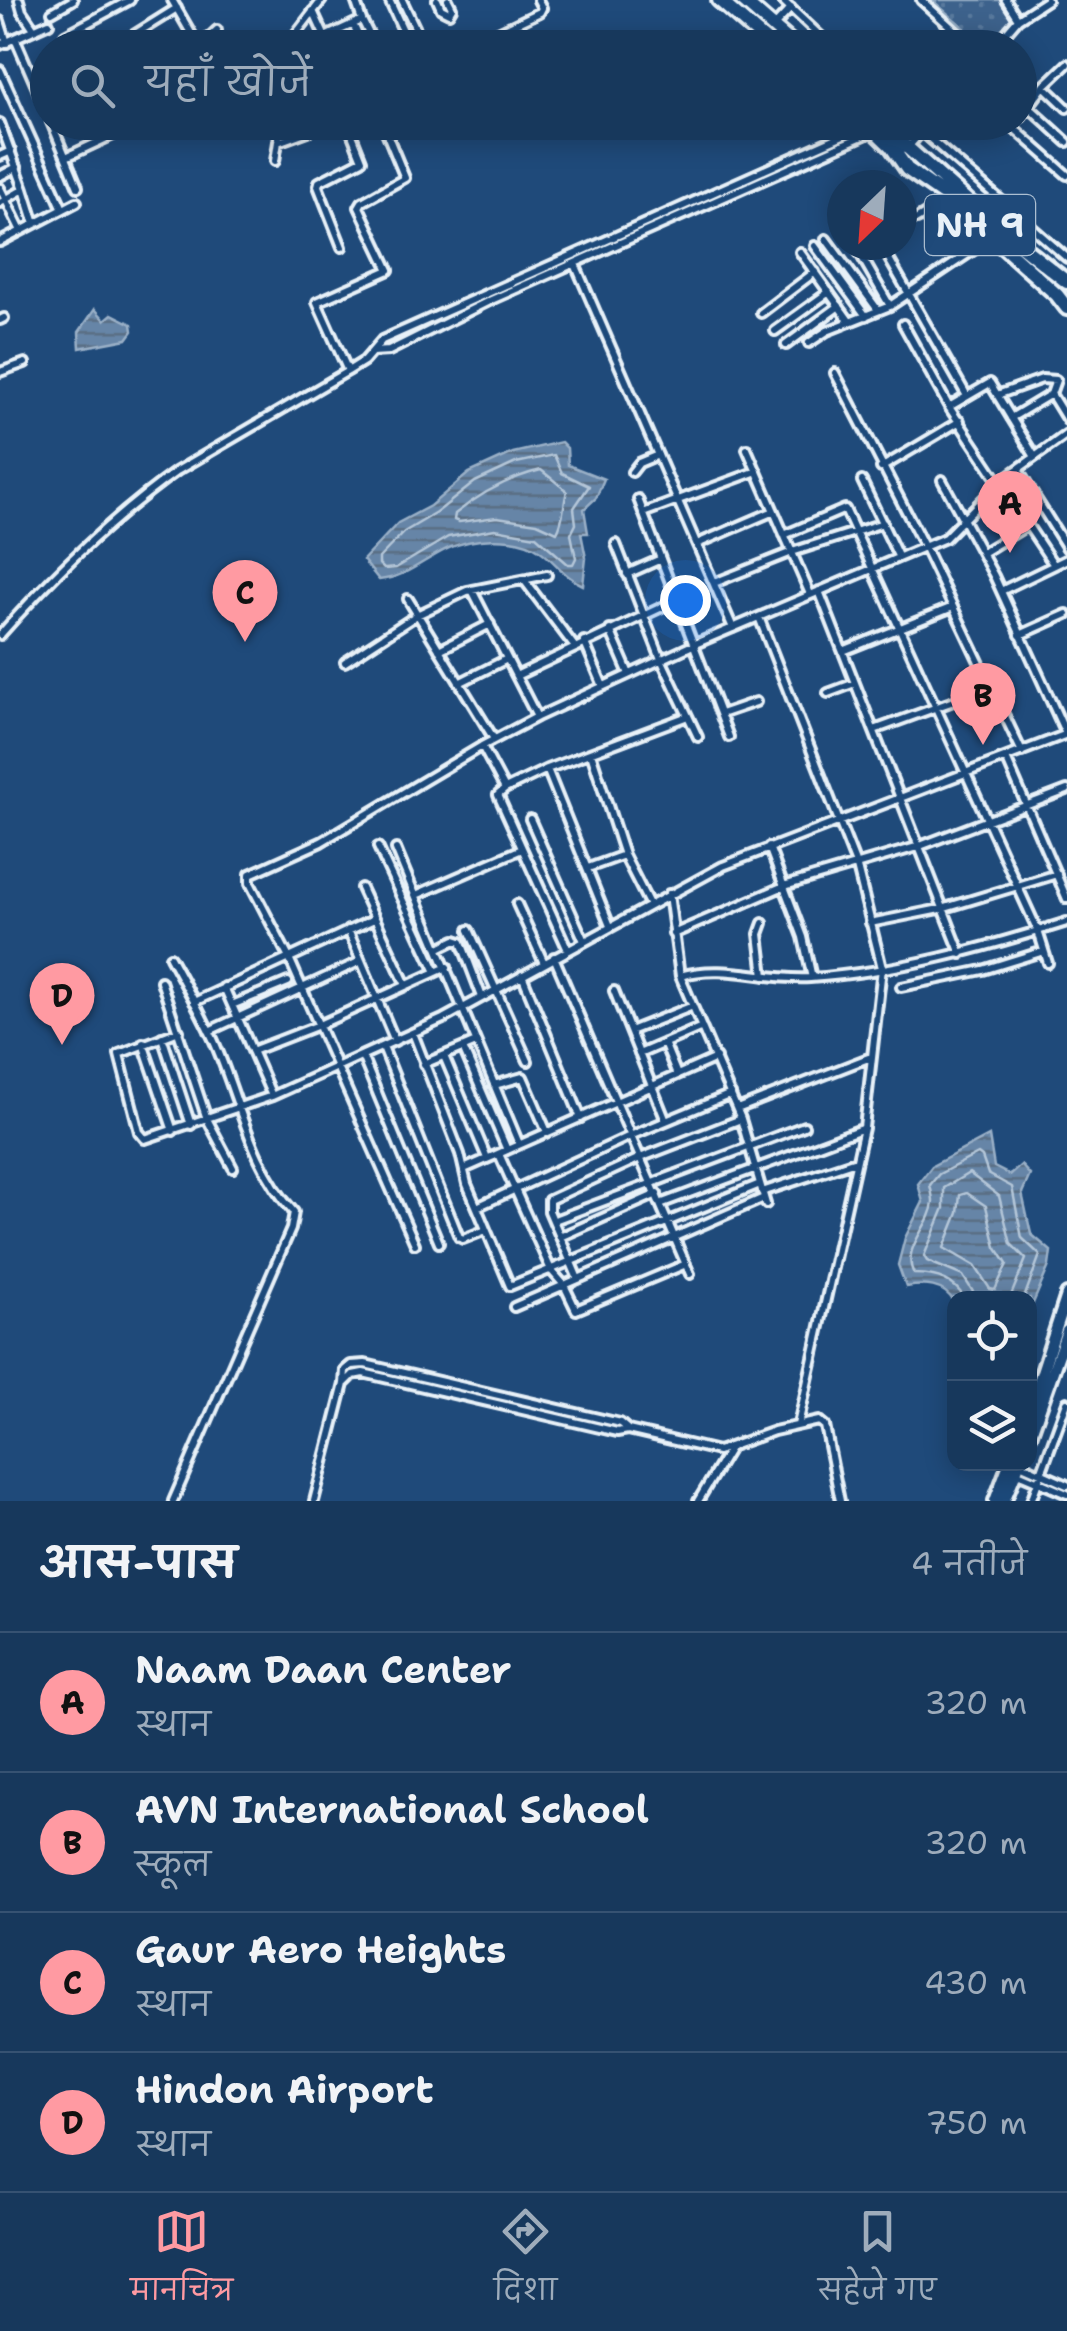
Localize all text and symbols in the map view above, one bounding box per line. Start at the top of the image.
search box [30,30,1037,140]
text: यहाँ खोजें [145,56,312,107]
icon: search [65,58,120,113]
north arrow [827,170,917,260]
road number: NH 9 [925,195,1035,255]
pin: A [978,470,1042,553]
pin: C [212,560,278,642]
your location [660,575,711,626]
pin: B [950,662,1016,745]
pin: D [30,962,94,1045]
map controls [947,1291,1037,1471]
button: locate [947,1291,1037,1381]
button: layers [947,1381,1037,1471]
text: आस-पास [40,1534,237,1590]
text: 4 नतीजे [911,1542,1027,1585]
text: Naam Daan Center [135,1644,512,1695]
text: A [60,1681,85,1724]
text: 320 m [924,1681,1027,1724]
text: स्थान [135,1703,211,1746]
text: AVN International School [135,1784,649,1835]
text: B [63,1821,82,1864]
text: 320 m [924,1821,1027,1864]
text: स्कूल [135,1843,211,1886]
text: Gaur Aero Heights [135,1924,506,1975]
text: C [63,1961,82,2004]
text: 430 m [924,1961,1027,2004]
text: स्थान [135,1983,211,2026]
text: Hindon Airport [135,2064,434,2115]
text: D [61,2101,84,2144]
text: 750 m [926,2101,1027,2144]
text: स्थान [135,2123,211,2166]
tab: मानचित्र [130,2204,233,2321]
tab: दिशा [494,2204,557,2321]
tab: सहेजे गए [818,2204,937,2321]

